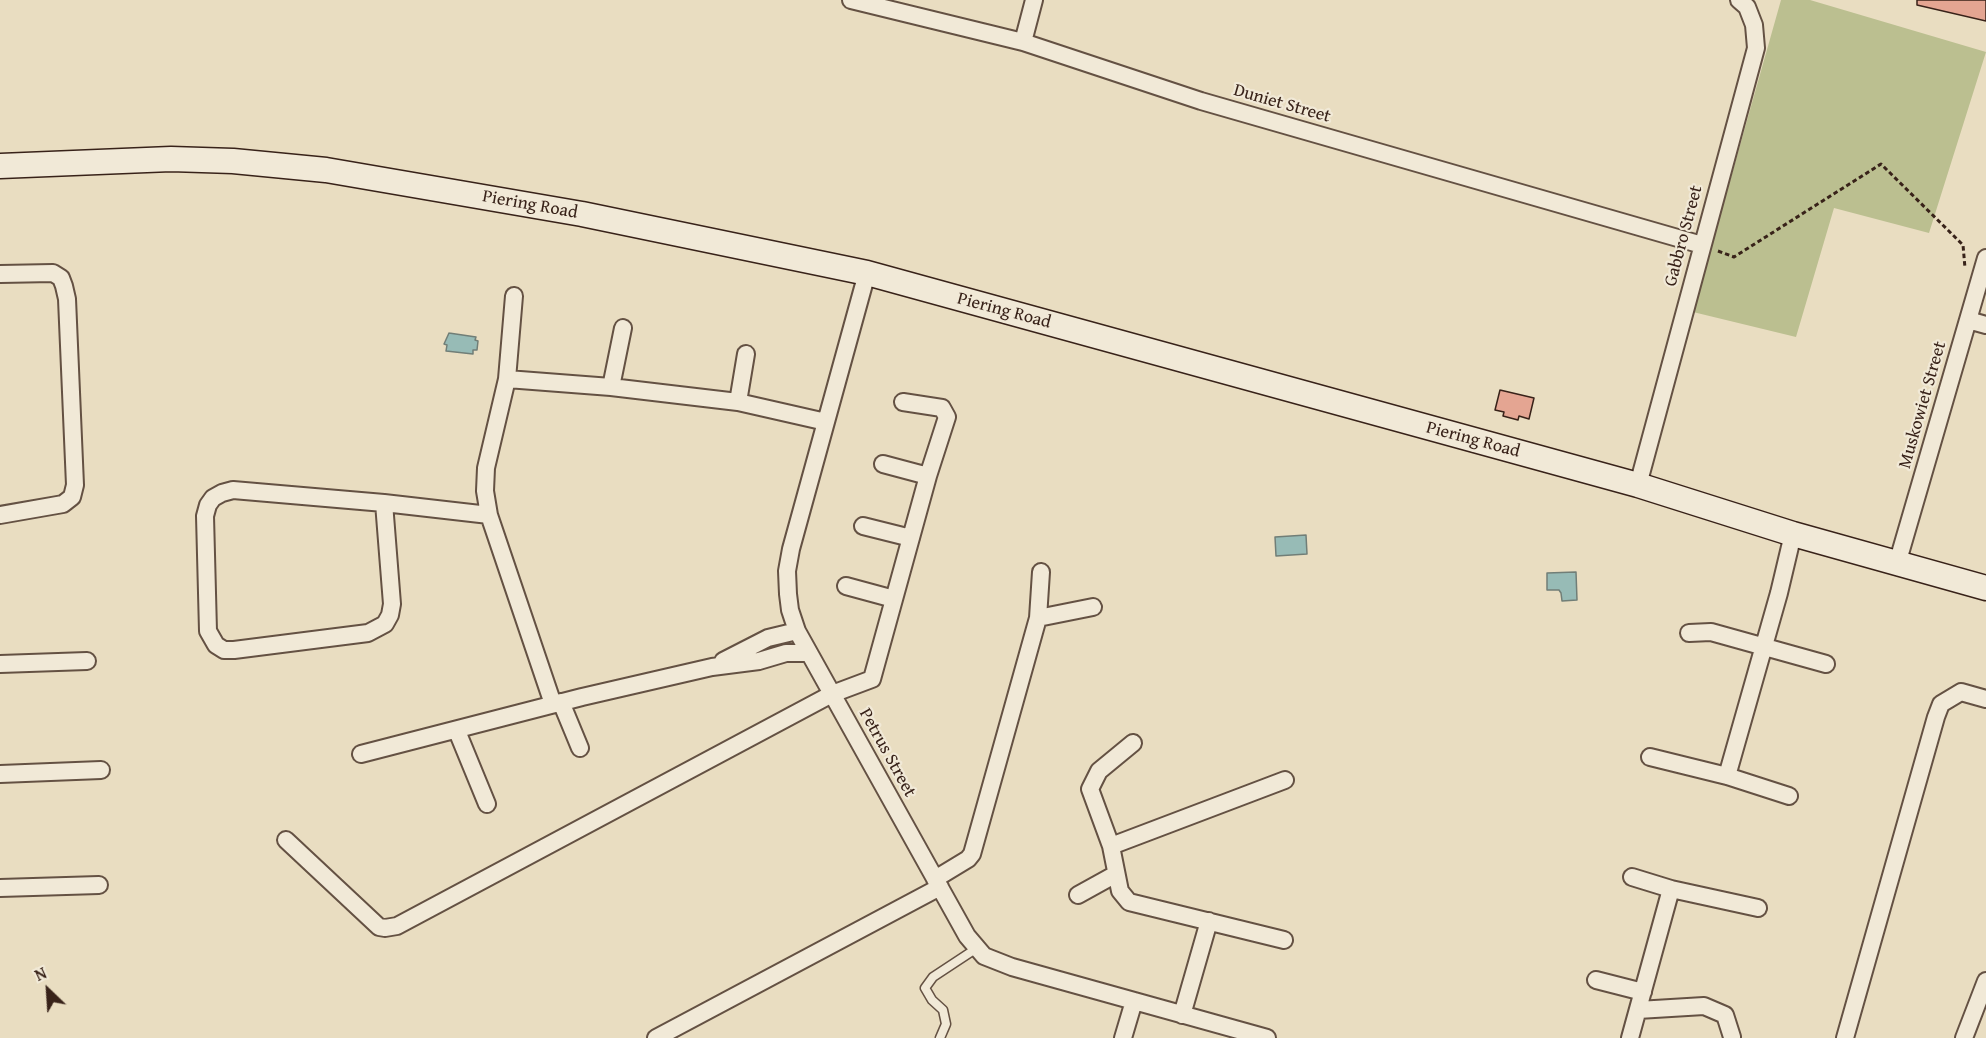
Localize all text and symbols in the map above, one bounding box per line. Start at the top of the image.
street label: Duniet Street [1231,80,1333,128]
street label: Gabbro Street [1660,183,1708,289]
street label: Piering Road [481,186,579,224]
street label: Piering Road [955,288,1053,334]
street label: Muskowiet Street [1894,339,1952,471]
street label: Piering Road [1424,417,1522,463]
street label: Petrus Street [854,705,920,801]
north arrow [18,960,78,1020]
text: N [30,961,50,987]

